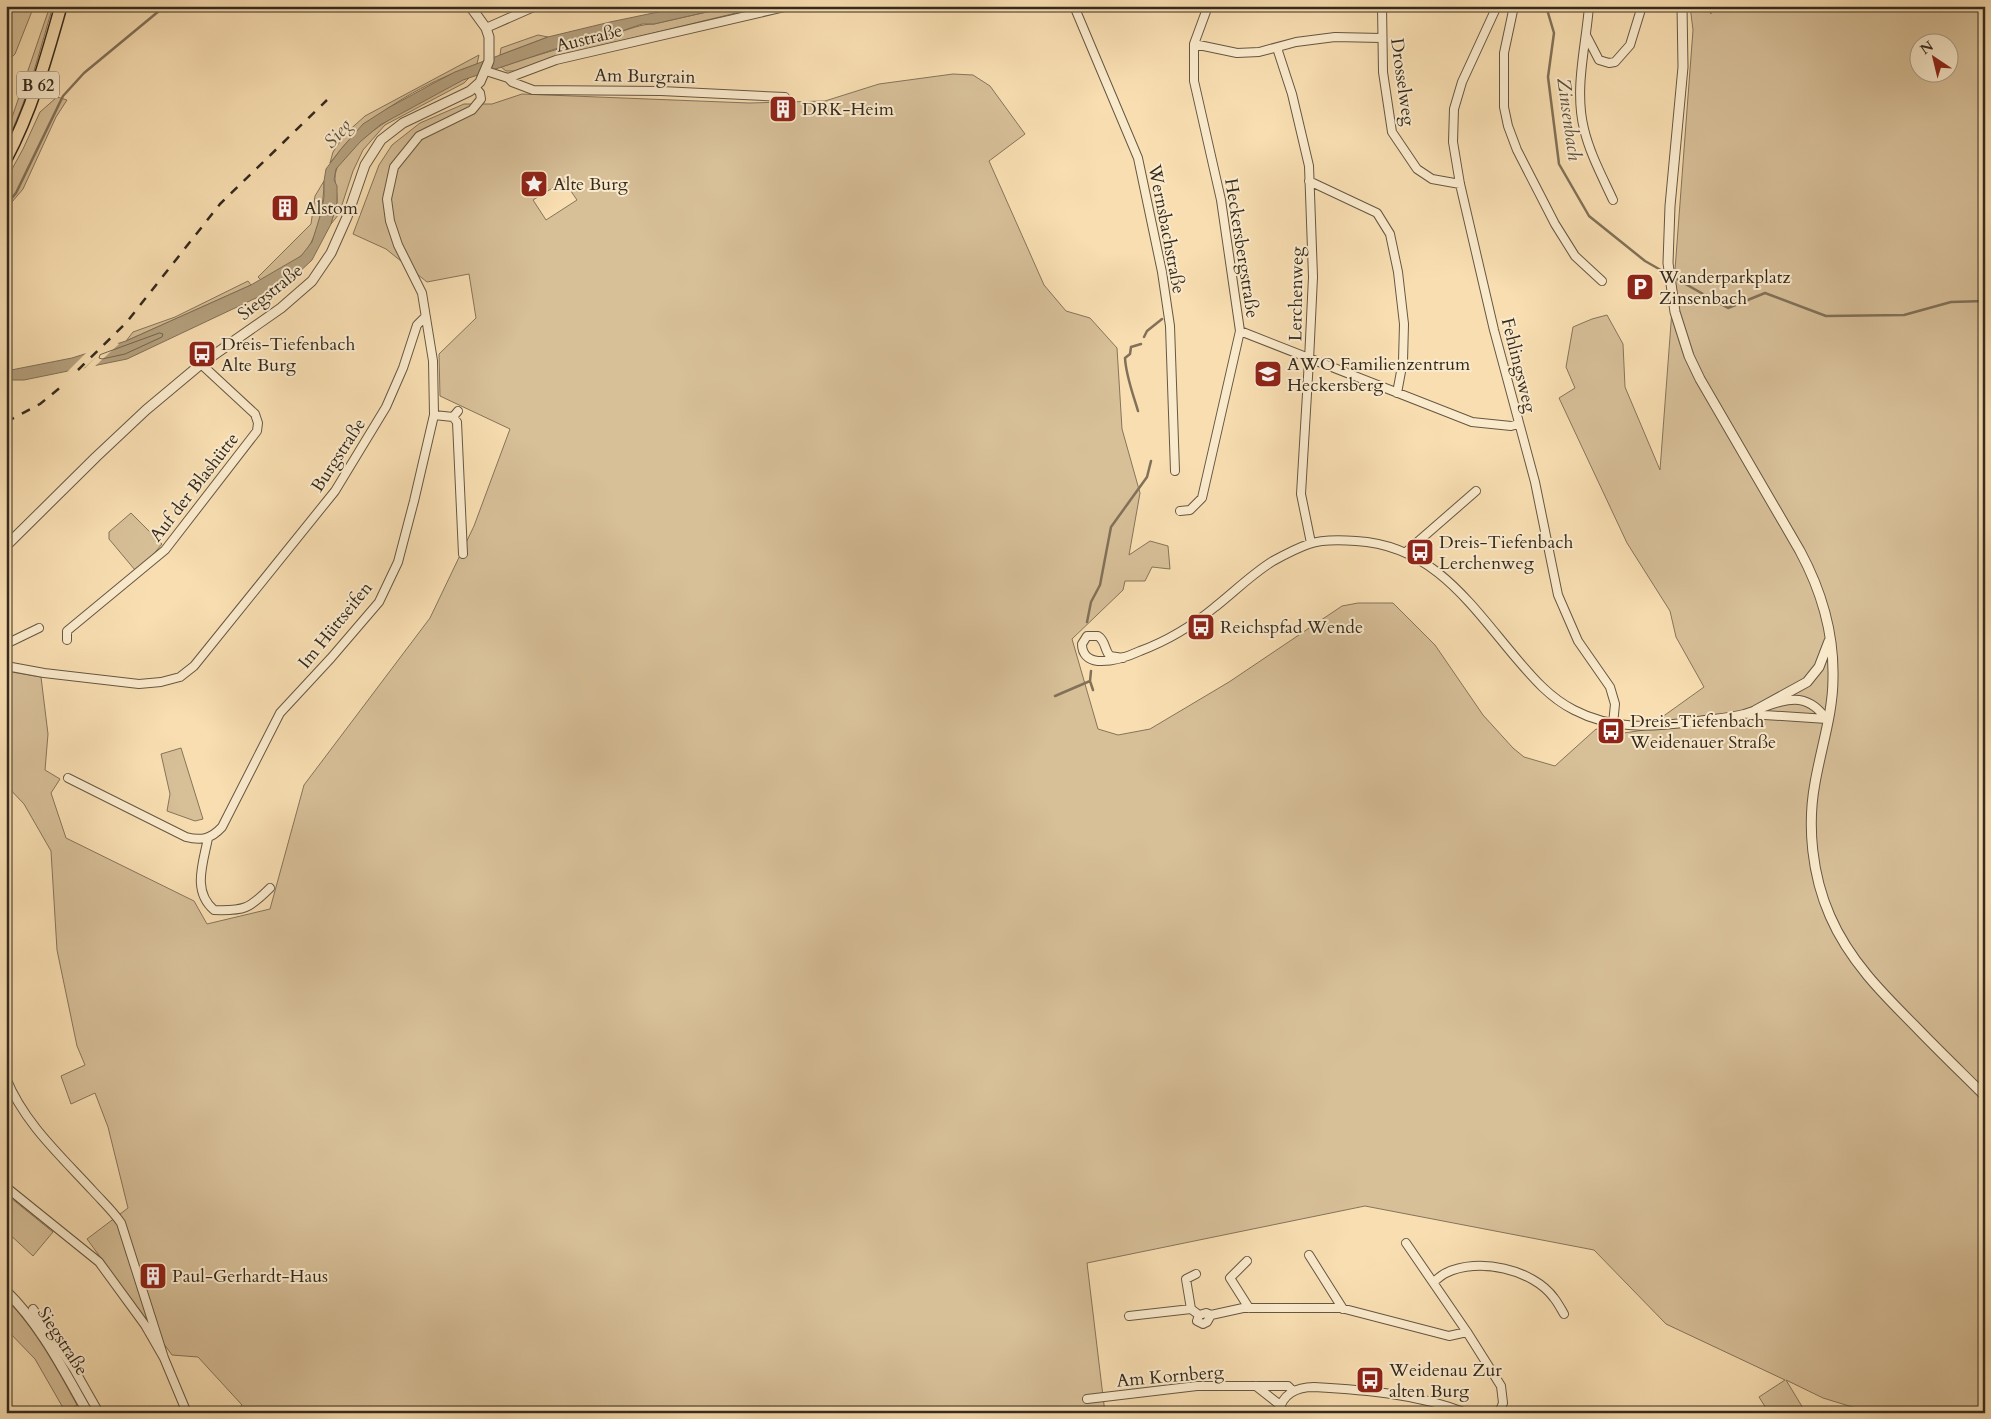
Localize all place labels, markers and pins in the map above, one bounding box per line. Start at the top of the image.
building icon: DRK-Heim [768,94,798,124]
place label: DRK-Heim [802,97,895,122]
place icon: Alte Burg [519,169,549,199]
place label: Alte Burg [553,172,629,197]
building icon: Alstom [270,193,300,223]
place label: Alstom [304,196,359,221]
place label: Wanderparkplatz Zinsenbach [1658,265,1790,311]
parking icon: Wanderparkplatz Zinsenbach [1625,272,1655,302]
place label: Dreis-Tiefenbach Alte Burg [221,332,355,378]
bus stop icon: Dreis-Tiefenbach Alte Burg [187,339,217,369]
place label: AWO Familienzentrum Heckersberg [1287,352,1471,398]
school or university icon: AWO Familienzentrum Heckersberg [1253,359,1283,389]
place label: Dreis-Tiefenbach Lerchenweg [1439,530,1573,576]
bus stop icon: Dreis-Tiefenbach Lerchenweg [1405,537,1435,567]
bus stop icon: Reichspfad Wende [1186,612,1216,642]
place label: Reichspfad Wende [1220,615,1363,640]
place label: Dreis-Tiefenbach Weidenauer Straße [1629,709,1776,755]
bus stop icon: Dreis-Tiefenbach Weidenauer Straße [1596,716,1626,746]
building icon: Paul-Gerhardt-Haus [138,1261,168,1291]
place label: Paul-Gerhardt-Haus [172,1264,328,1289]
place label: Weidenau Zur alten Burg [1388,1358,1502,1404]
bus stop icon: Weidenau Zur alten Burg [1355,1365,1385,1395]

